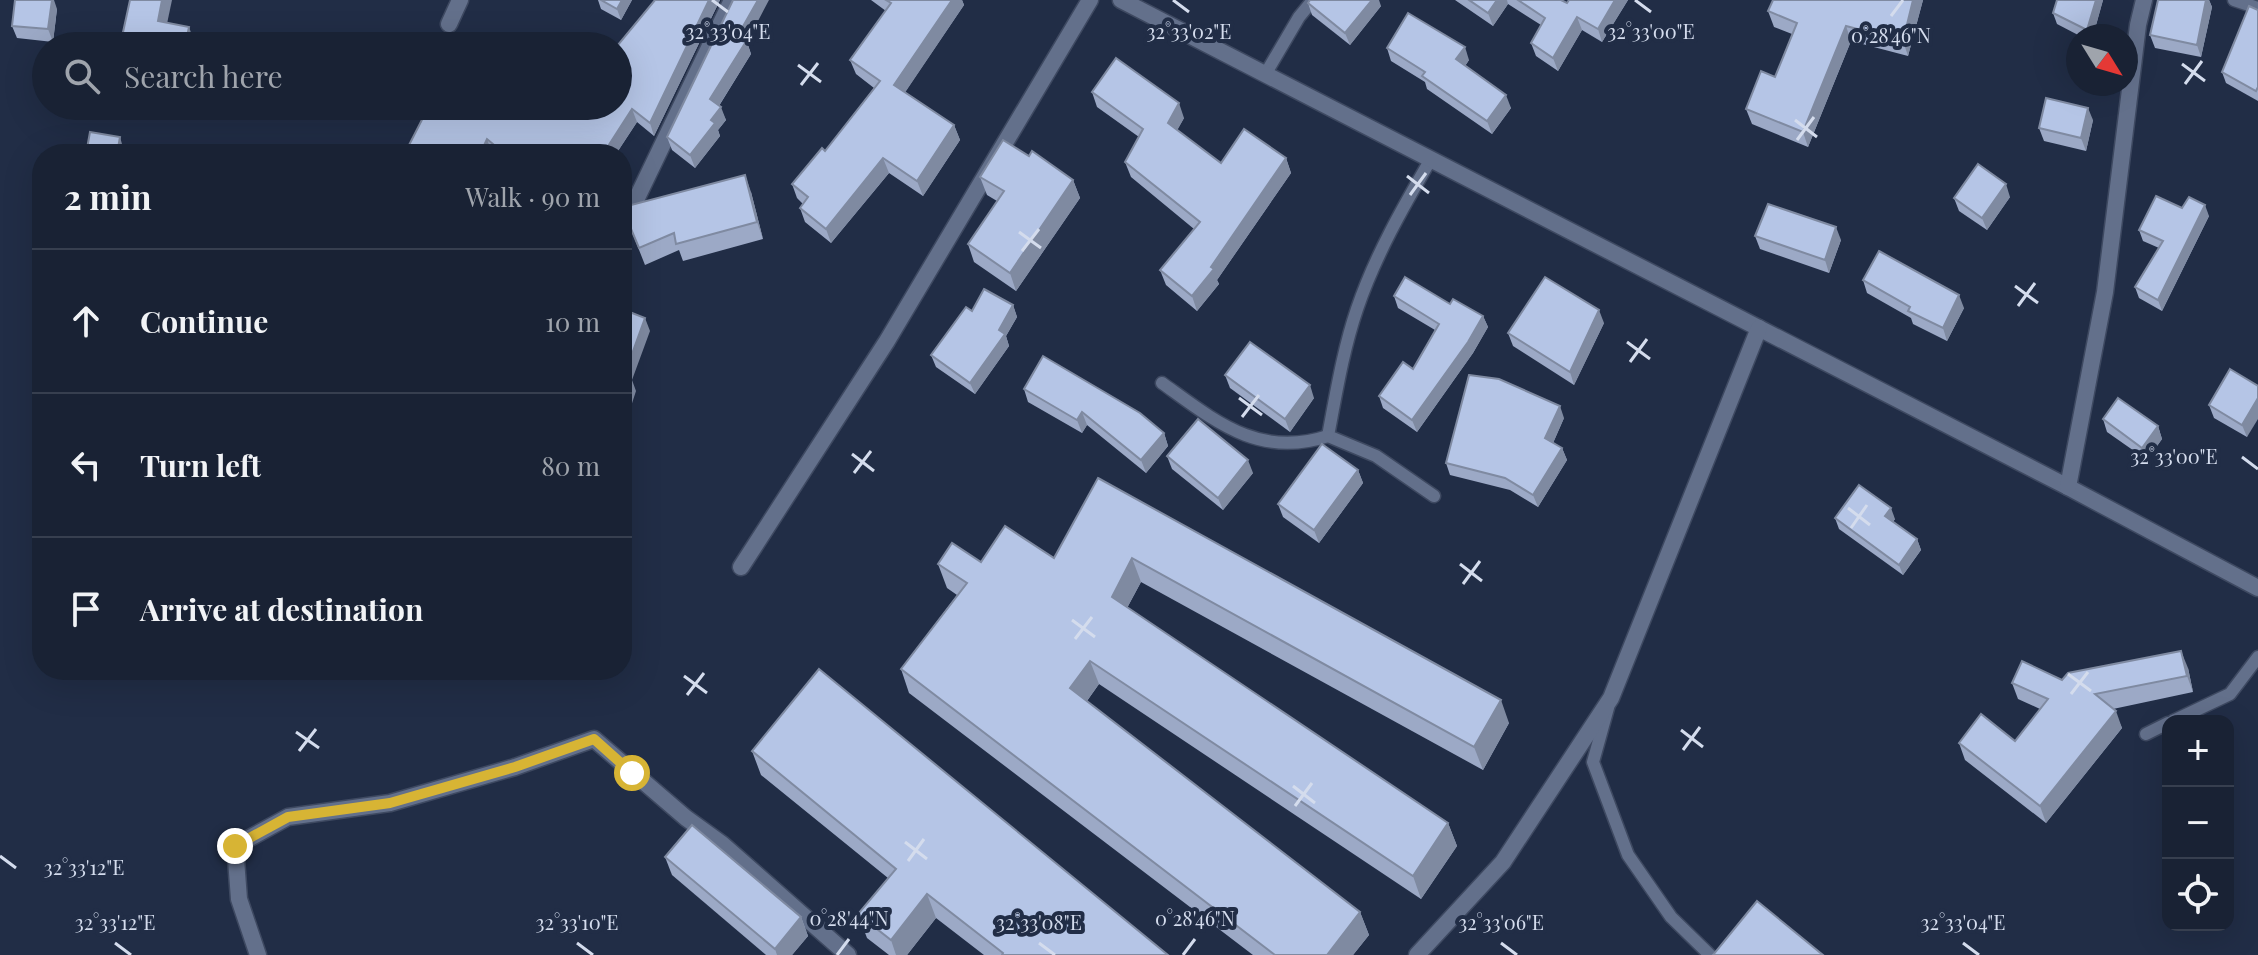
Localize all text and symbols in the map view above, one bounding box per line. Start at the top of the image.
text: 32°33'04"E [685,17,771,44]
text: 32°33'02"E [1147,17,1231,44]
text: 32°33'00"E [1607,17,1695,44]
text: 0°28'46"N [1851,21,1931,48]
north arrow [2066,24,2138,96]
search box [32,32,632,120]
icon: search [60,54,104,98]
text: Search here [124,56,283,96]
text: 2 min [64,173,152,219]
text: Walk · 90 m [465,179,600,214]
icon: ahead [64,299,108,343]
text: Continue [140,301,268,341]
text: 10 m [545,304,600,339]
text: 32°33'00"E [2130,442,2218,469]
icon: left [64,443,108,487]
text: Turn left [140,445,261,485]
text: 80 m [541,448,600,483]
icon: arrive [64,587,108,631]
text: Arrive at destination [140,589,423,629]
map controls [2162,715,2234,931]
button: + [2162,715,2234,787]
route start [614,755,650,791]
button: − [2162,787,2234,859]
route end [217,828,253,864]
text: 32°33'12"E [44,853,124,880]
button: locate [2162,859,2234,931]
text: 0°28'44"N [809,904,889,931]
text: 0°28'46"N [1155,904,1235,931]
text: 32°33'12"E [75,908,155,935]
text: 32°33'10"E [535,908,619,935]
text: 32°33'08"E [996,908,1082,935]
text: 32°33'06"E [1458,908,1544,935]
text: 32°33'04"E [1920,908,2006,935]

